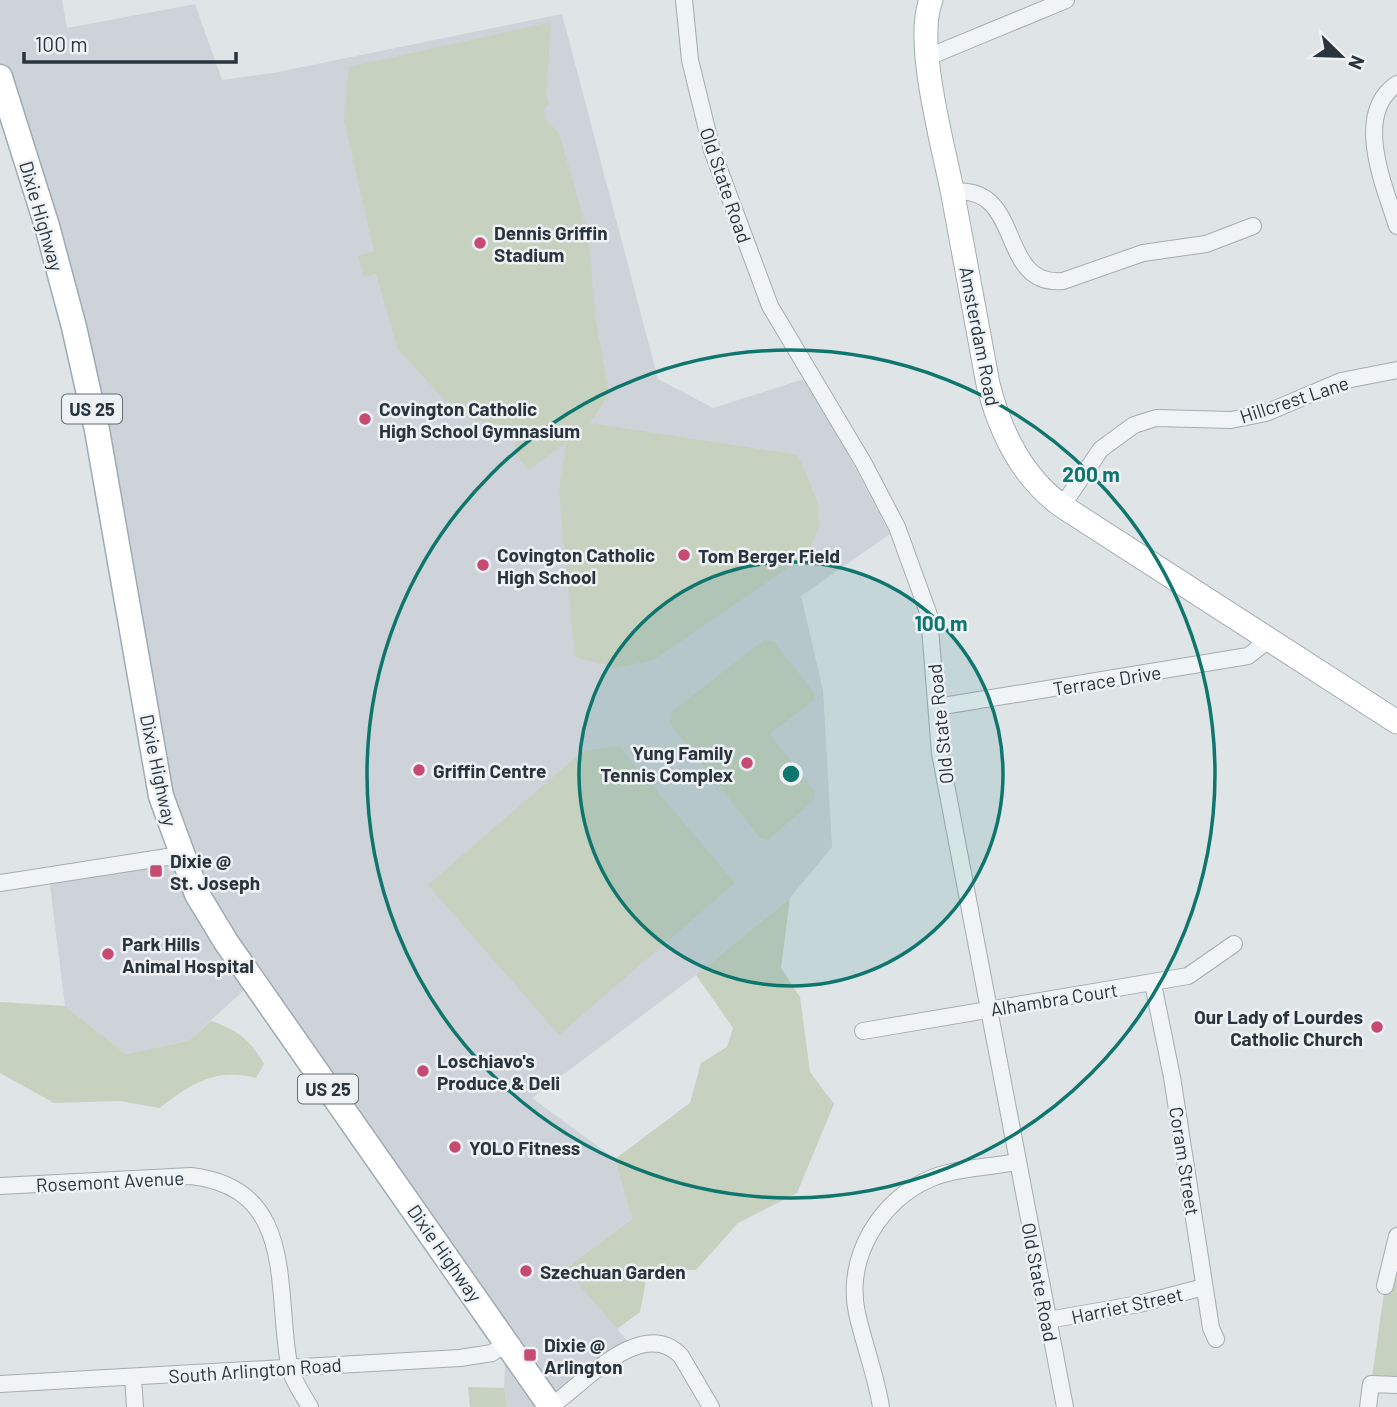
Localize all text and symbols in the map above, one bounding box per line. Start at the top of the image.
scale bar [24,21,236,65]
north arrow [1306,21,1376,91]
text: 100 m [35,31,88,56]
text: N [1344,53,1370,73]
street label: Old State Road [695,124,757,246]
street label: Dixie Highway [15,158,69,274]
place label: Dennis Griffin Stadium [494,221,608,266]
marker: Dennis Griffin Stadium [472,235,488,251]
street label: Amsterdam Road [955,264,1005,408]
street label: Hillcrest Lane [1237,371,1351,427]
road number: US 25 [62,394,122,424]
place label: Covington Catholic High School Gymnasium [379,397,580,442]
marker: Covington Catholic High School Gymnasium [357,411,373,427]
text: 200 m [1062,461,1120,486]
place label: Covington Catholic High School [497,543,655,588]
place label: Tom Berger Field [698,544,840,567]
marker: Tom Berger Field [676,547,692,563]
marker: Covington Catholic High School [475,557,491,573]
text: 100 m [914,610,968,635]
street label: Terrace Drive [1051,660,1163,700]
street label: Old State Road [922,663,958,785]
street label: Dixie Highway [136,712,182,828]
place label: Yung Family Tennis Complex [601,741,733,786]
marker: Yung Family Tennis Complex [739,755,755,771]
place label: Griffin Centre [433,759,546,782]
marker: Griffin Centre [411,762,427,778]
centre of rings [779,762,803,786]
place label: Dixie @ St. Joseph [170,849,260,894]
marker: Dixie @ St. Joseph [148,863,164,879]
place label: Park Hills Animal Hospital [122,932,254,977]
marker: Park Hills Animal Hospital [100,946,116,962]
street label: Alhambra Court [989,978,1119,1020]
place label: Our Lady of Lourdes Catholic Church [1194,1005,1363,1050]
marker: Our Lady of Lourdes Catholic Church [1369,1019,1385,1035]
place label: Loschiavo's Produce & Deli [437,1049,560,1094]
marker: Loschiavo's Produce & Deli [415,1063,431,1079]
road number: US 25 [298,1074,358,1104]
street label: Coram Street [1165,1105,1205,1217]
place label: YOLO Fitness [469,1136,580,1159]
marker: YOLO Fitness [447,1139,463,1155]
street label: Rosemont Avenue [35,1166,185,1196]
street label: Dixie Highway [403,1200,487,1306]
street label: Old State Road [1017,1221,1063,1343]
place label: Szechuan Garden [540,1260,686,1283]
marker: Szechuan Garden [518,1263,534,1279]
street label: Harriet Street [1069,1282,1185,1328]
place label: Dixie @ Arlington [544,1333,623,1378]
marker: Dixie @ Arlington [522,1347,538,1363]
street label: South Arlington Road [168,1352,342,1388]

